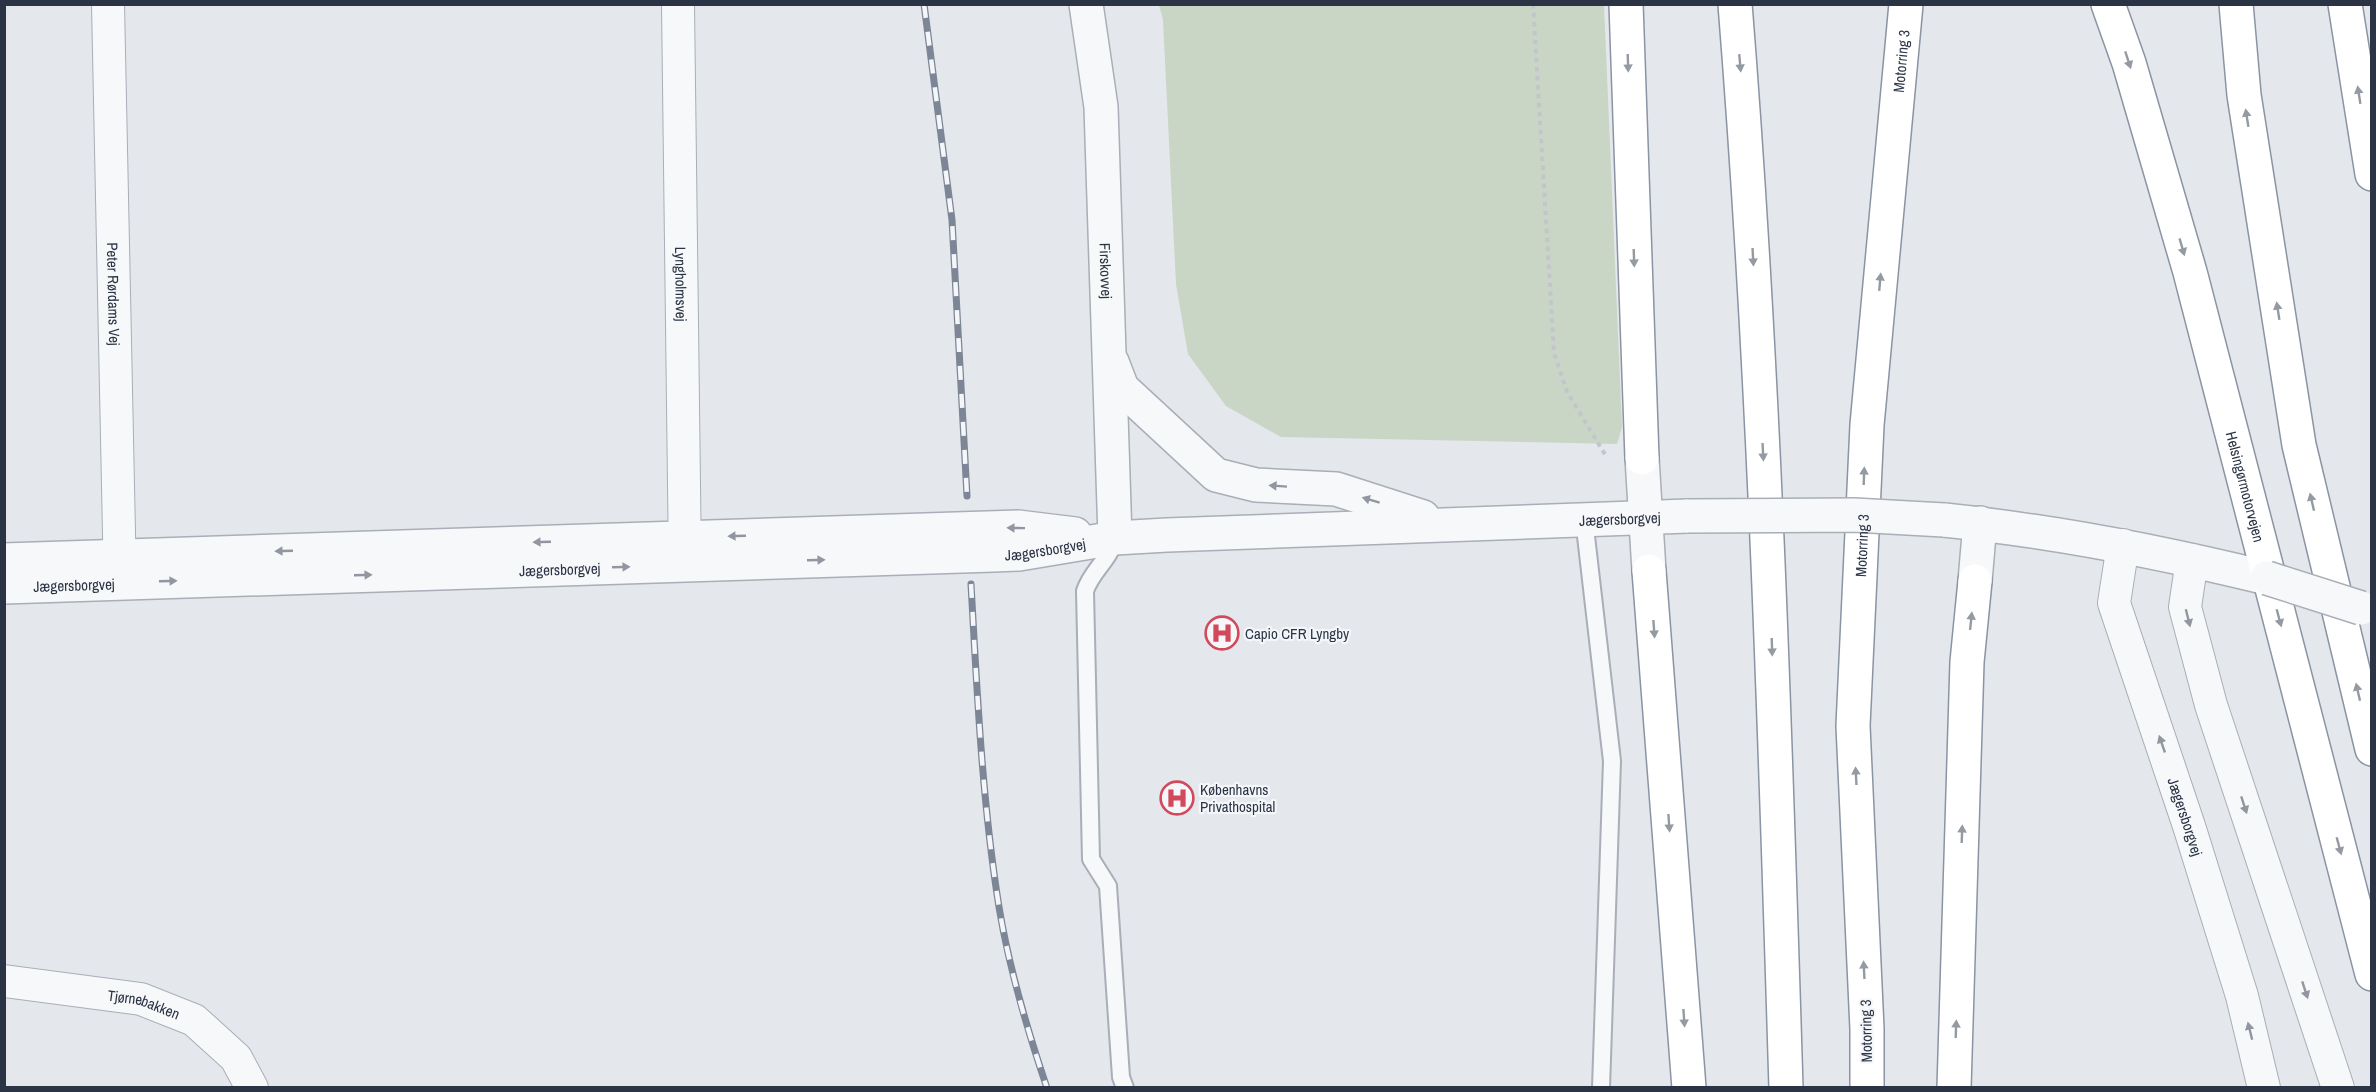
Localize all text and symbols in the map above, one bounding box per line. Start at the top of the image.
street label: Motorring 3 [1887,29,1914,94]
one-way arrow [2123,51,2133,69]
one-way arrow [1623,53,1633,72]
one-way arrow [1735,53,1744,72]
one-way arrow [2355,85,2364,104]
one-way arrow [2243,108,2252,127]
one-way arrow [2178,238,2187,256]
street label: Peter Rørdams Vej [102,242,126,346]
street label: Firskovvej [1095,242,1118,299]
street label: Lyngholmsvej [671,246,692,322]
one-way arrow [1630,248,1639,267]
one-way arrow [1748,248,1757,267]
one-way arrow [1875,272,1885,291]
one-way arrow [2273,301,2282,320]
street label: Helsingørmotorvejen [2221,429,2270,544]
one-way arrow [1758,443,1768,462]
one-way arrow [1860,466,1869,485]
one-way arrow [1268,481,1287,491]
one-way arrow [2307,493,2317,511]
one-way arrow [1362,495,1380,504]
street label: Jægersborgvej [1579,507,1661,530]
street label: Motorring 3 [1849,513,1873,577]
one-way arrow [1006,523,1025,532]
one-way arrow [727,532,746,541]
street label: Jægersborgvej [1004,533,1087,565]
one-way arrow [532,538,551,547]
one-way arrow [275,546,294,555]
one-way arrow [806,556,825,565]
street label: Jægersborgvej [519,557,601,581]
one-way arrow [611,562,630,572]
one-way arrow [353,570,372,580]
street label: Jægersborgvej [33,573,115,597]
one-way arrow [158,576,177,586]
one-way arrow [2184,609,2194,627]
one-way arrow [2275,609,2285,628]
one-way arrow [1966,612,1976,631]
hospital icon: Capio CFR Lyngby [1204,615,1240,651]
one-way arrow [1649,619,1659,638]
place label: Capio CFR Lyngby [1245,623,1350,644]
one-way arrow [1768,637,1777,656]
one-way arrow [2352,683,2362,701]
one-way arrow [2156,735,2166,753]
one-way arrow [1851,766,1860,785]
street label: Jægersborgvej [2163,775,2208,858]
place label: Københavns Privathospital [1200,779,1275,817]
hospital icon: Københavns Privathospital [1159,780,1195,816]
one-way arrow [2239,796,2249,814]
one-way arrow [1664,814,1674,833]
one-way arrow [1957,825,1966,844]
one-way arrow [2334,837,2344,856]
one-way arrow [1860,961,1869,980]
one-way arrow [2301,981,2310,999]
street label: Tjørnebakken [106,984,183,1024]
street label: Motorring 3 [1855,999,1877,1063]
one-way arrow [1679,1008,1689,1027]
one-way arrow [1951,1020,1960,1039]
one-way arrow [2245,1021,2255,1040]

